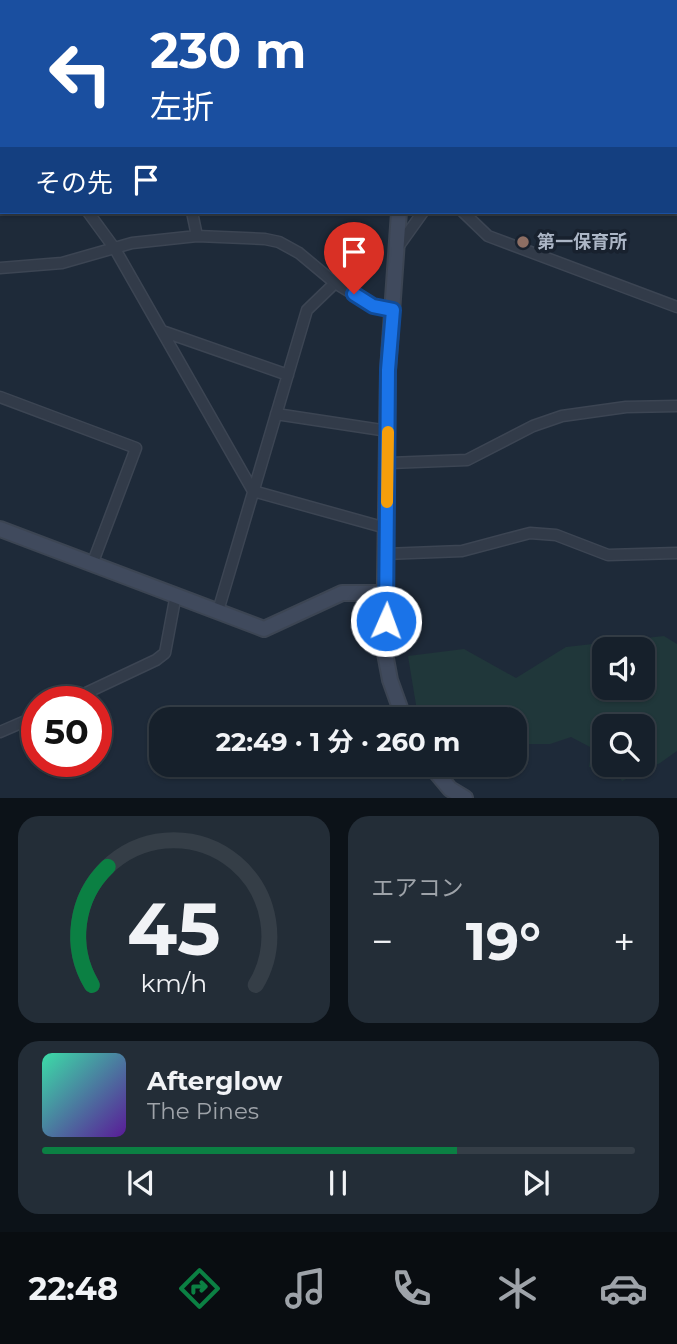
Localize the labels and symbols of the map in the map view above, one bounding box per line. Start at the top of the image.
pin [324,222,384,294]
place label: 第一保育所 [537,231,627,253]
marker: 第一保育所 [515,234,531,250]
position arrow [349,584,423,658]
speed limit sign: 50 [21,686,112,777]

